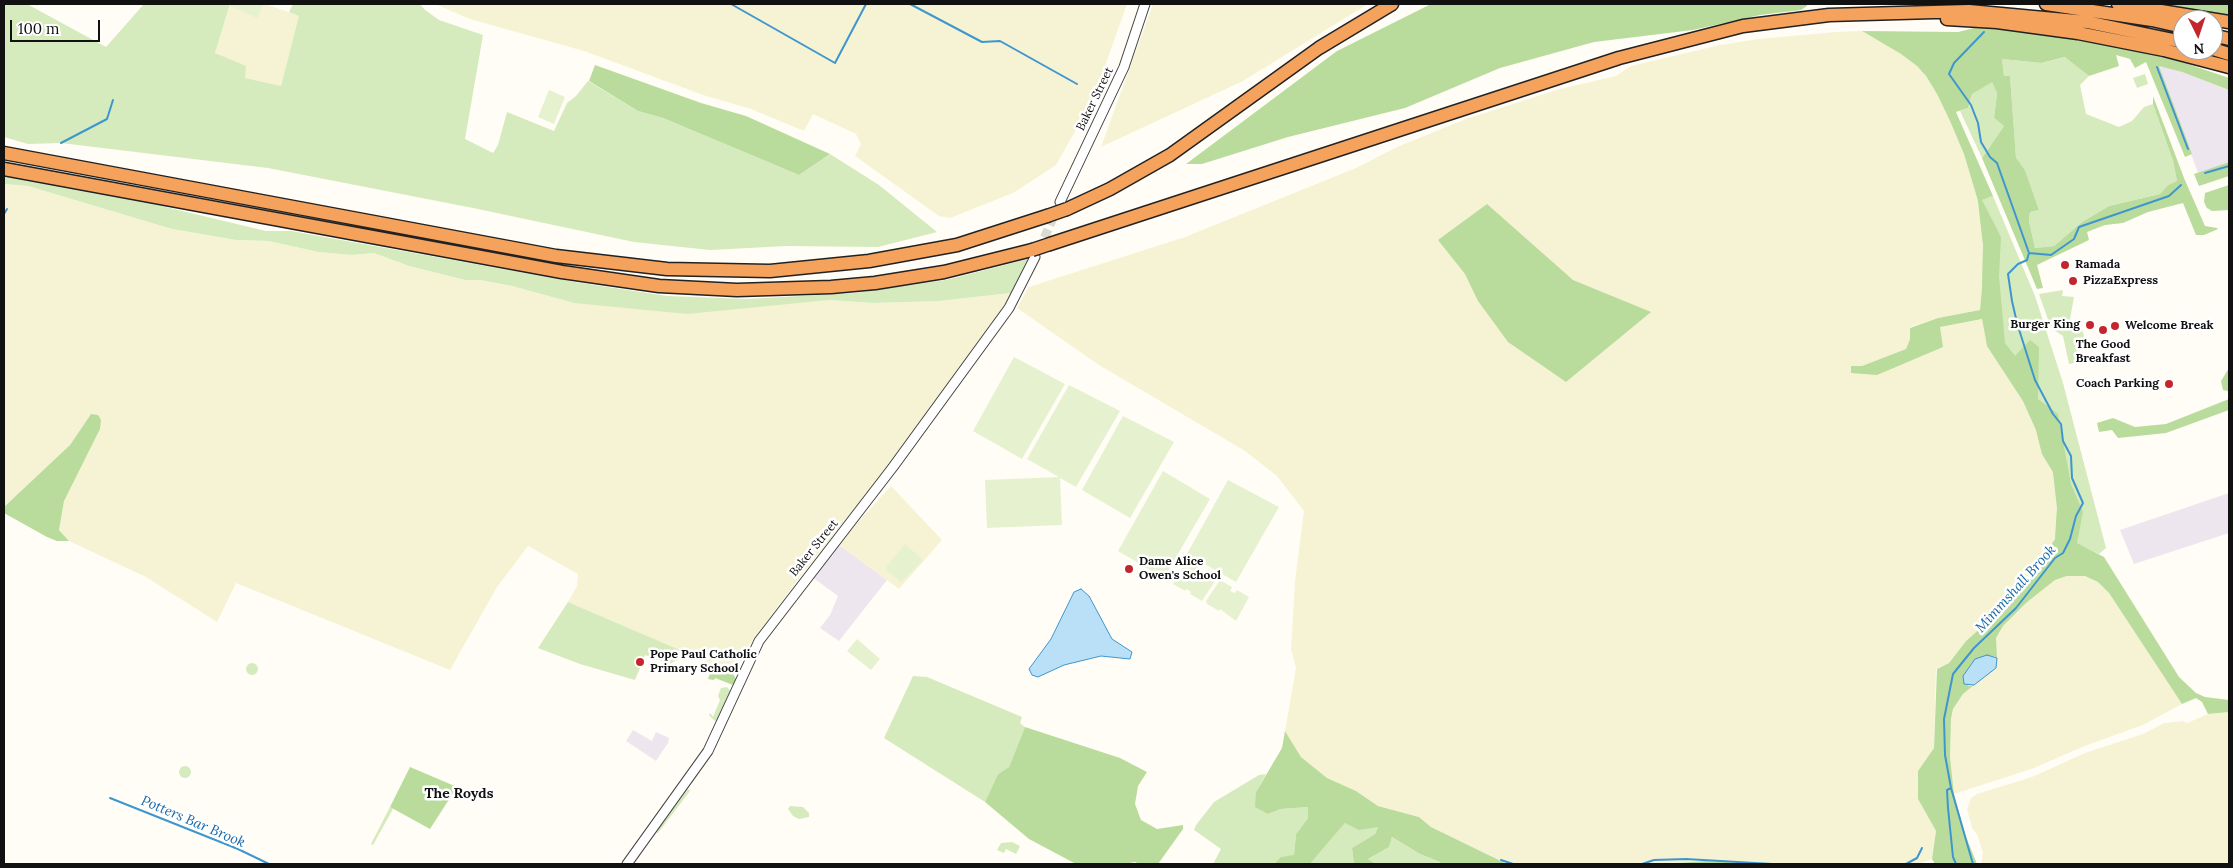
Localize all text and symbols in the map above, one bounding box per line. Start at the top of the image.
scale bar [12,10,102,42]
north arrow [2173,10,2223,60]
text: 100 m [18,19,59,38]
text: N [2193,40,2205,58]
street label: Baker Street [1073,65,1117,133]
place label: Ramada [2075,258,2120,272]
marker: Ramada [2059,259,2071,271]
place label: PizzaExpress [2083,274,2158,288]
marker: PizzaExpress [2067,275,2079,287]
place label: Burger King [2010,318,2080,332]
marker: Burger King [2084,319,2096,331]
place label: Welcome Break [2125,319,2214,333]
marker: Welcome Break [2109,320,2121,332]
marker: The Good Breakfast [2097,324,2109,336]
place label: The Good Breakfast [2075,338,2131,366]
place label: Coach Parking [2076,377,2159,391]
marker: Coach Parking [2163,378,2175,390]
street label: Baker Street [787,517,841,579]
water label: Mimmshall Brook [1972,542,2060,636]
place label: Dame Alice Owen's School [1139,555,1221,583]
marker: Dame Alice Owen's School [1123,563,1135,575]
place label: Pope Paul Catholic Primary School [650,648,757,676]
marker: Pope Paul Catholic Primary School [634,656,646,668]
district label: The Royds [425,786,493,802]
water label: Potters Bar Brook [138,792,248,852]

